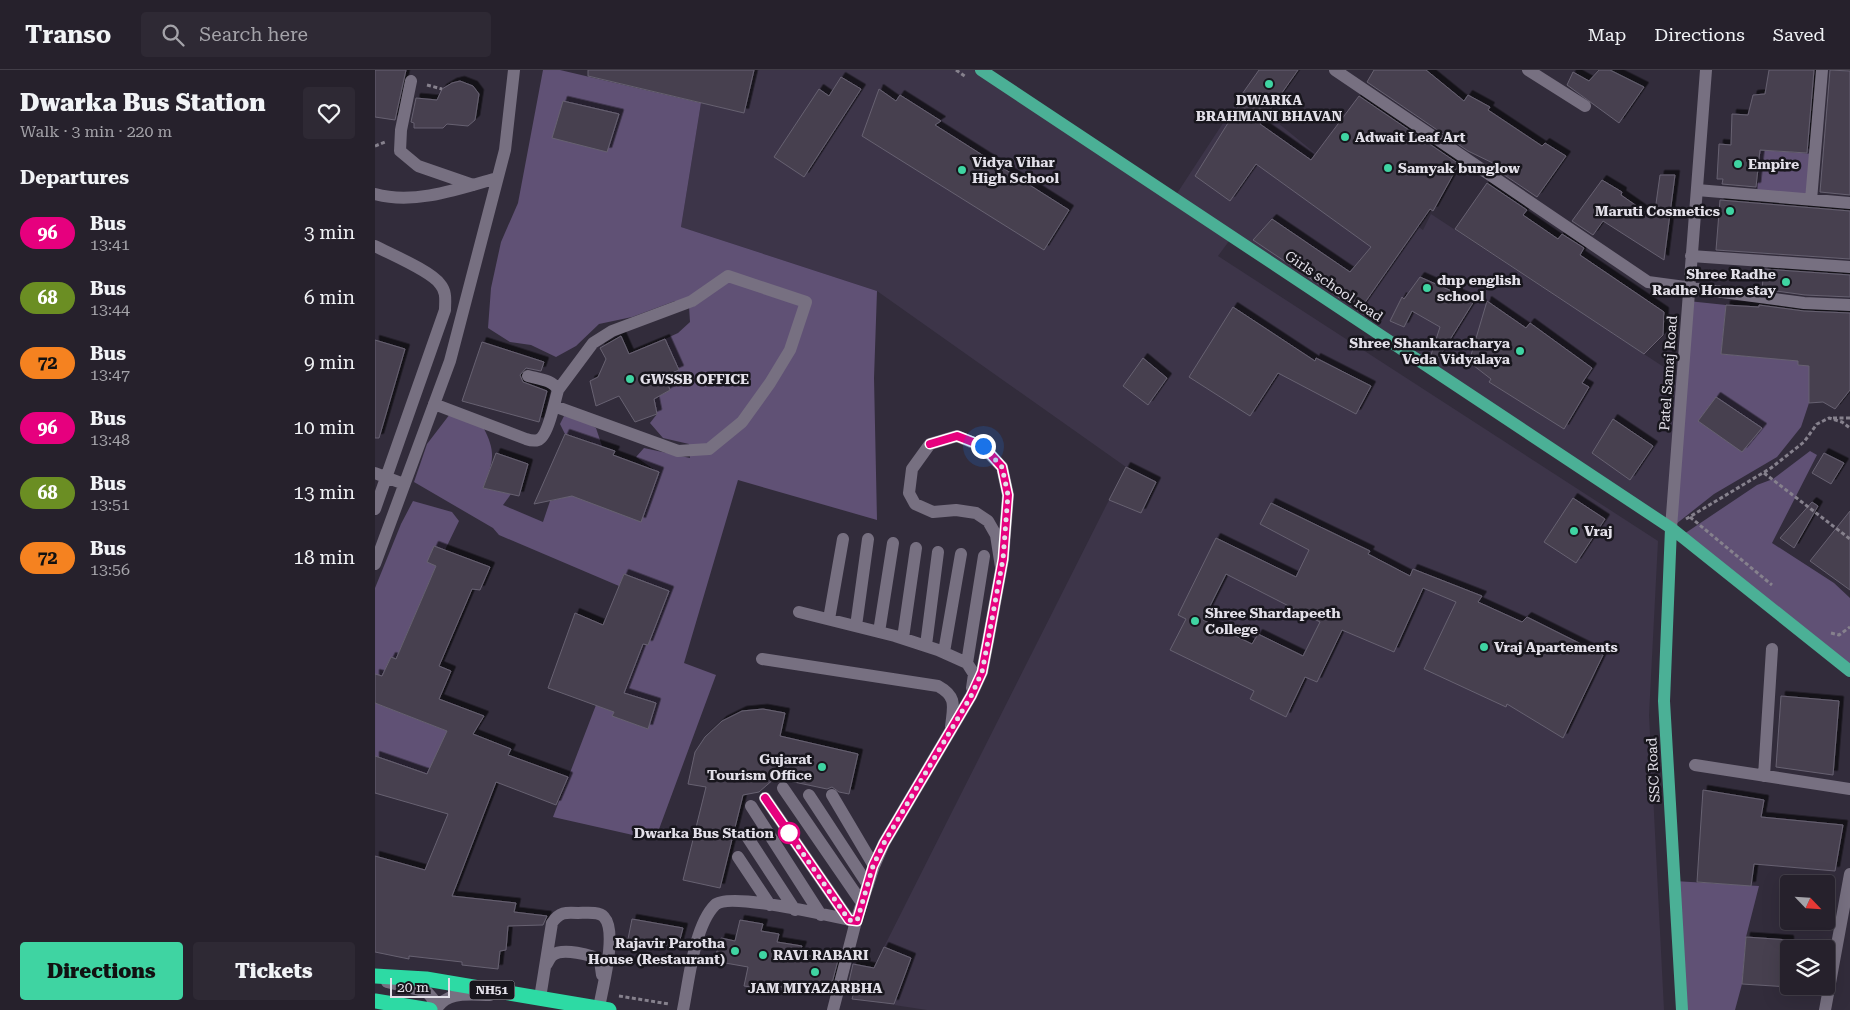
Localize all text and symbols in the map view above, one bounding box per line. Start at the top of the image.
search box [141,12,491,57]
text: Transo [25,21,111,49]
icon: search [159,21,187,49]
text: Search here [199,23,308,46]
text: Map [1588,24,1626,45]
text: Directions [1654,24,1745,45]
text: Saved [1773,24,1825,45]
marker: DWARKA BRAHMANI BHAVAN [1263,78,1275,90]
button: heart [303,87,355,139]
text: Dwarka Bus Station [20,89,265,117]
place label: DWARKA BRAHMANI BHAVAN [1196,92,1342,124]
text: Walk · 3 min · 220 m [20,122,172,141]
place label: Adwait Leaf Art [1355,129,1466,145]
marker: Adwait Leaf Art [1339,131,1351,143]
place label: Vidya Vihar High School [972,154,1059,186]
place label: Empire [1748,156,1799,172]
marker: Empire [1732,158,1744,170]
place label: Samyak bunglow [1398,160,1520,176]
marker: Samyak bunglow [1382,162,1394,174]
marker: Vidya Vihar High School [956,164,968,176]
text: Departures [20,166,129,189]
place label: Maruti Cosmetics [1595,203,1720,219]
marker: Maruti Cosmetics [1724,205,1736,217]
text: Bus [90,212,126,235]
text: 3 min [304,221,355,244]
text: 96 [37,222,58,243]
text: 13:41 [90,235,130,254]
street label: Girls school road [1282,247,1386,325]
place label: Shree Radhe Radhe Home stay [1652,266,1777,298]
place label: dnp english school [1437,272,1521,304]
marker: Shree Radhe Radhe Home stay [1780,276,1792,288]
text: Bus [90,277,126,300]
marker: dnp english school [1421,282,1433,294]
text: 6 min [304,286,355,309]
text: 68 [37,287,58,308]
text: 13:44 [90,300,130,319]
street label: Patel Samaj Road [1656,315,1680,431]
place label: Shree Shankaracharya Veda Vidyalaya [1349,335,1511,367]
text: Bus [90,342,126,365]
marker: Shree Shankaracharya Veda Vidyalaya [1514,345,1526,357]
text: 9 min [304,351,355,374]
text: 72 [37,352,58,373]
text: 13:47 [90,365,130,384]
place label: GWSSB OFFICE [640,371,749,387]
marker: GWSSB OFFICE [624,373,636,385]
text: Bus [90,407,126,430]
text: 10 min [293,416,355,439]
text: 96 [37,417,58,438]
text: 13:48 [90,430,130,449]
your location [971,434,996,459]
text: Bus [90,472,126,495]
text: 13 min [293,481,355,504]
text: 68 [37,482,58,503]
text: 13:51 [90,495,130,514]
place label: Vraj [1584,523,1612,539]
marker: Vraj [1568,525,1580,537]
text: Bus [90,537,126,560]
text: 18 min [293,546,355,569]
text: 72 [37,547,58,568]
text: 13:56 [90,560,130,579]
place label: Shree Shardapeeth College [1205,605,1341,637]
marker: Shree Shardapeeth College [1189,615,1201,627]
place label: Vraj Apartements [1494,639,1618,655]
marker: Vraj Apartements [1478,641,1490,653]
street label: SSC Road [1643,737,1663,803]
place label: Gujarat Tourism Office [707,751,812,783]
marker: Gujarat Tourism Office [816,761,828,773]
marker: Dwarka Bus Station [778,822,800,844]
place label: Dwarka Bus Station [634,825,775,841]
north arrow [1780,875,1835,930]
map controls [1780,875,1835,995]
place label: Rajavir Parotha House (Restaurant) [588,935,726,967]
button: layers [1780,940,1835,995]
button: Directions [20,942,183,1000]
button: Tickets [193,942,355,1000]
marker: Rajavir Parotha House (Restaurant) [729,945,741,957]
place label: RAVI RABARI [773,947,869,963]
marker: RAVI RABARI [757,949,769,961]
marker: JAM MIYAZARBHA [809,966,821,978]
scale bar [390,975,450,998]
text: 20 m [397,979,429,995]
road number: NH51 [469,980,515,1000]
place label: JAM MIYAZARBHA [748,980,882,996]

